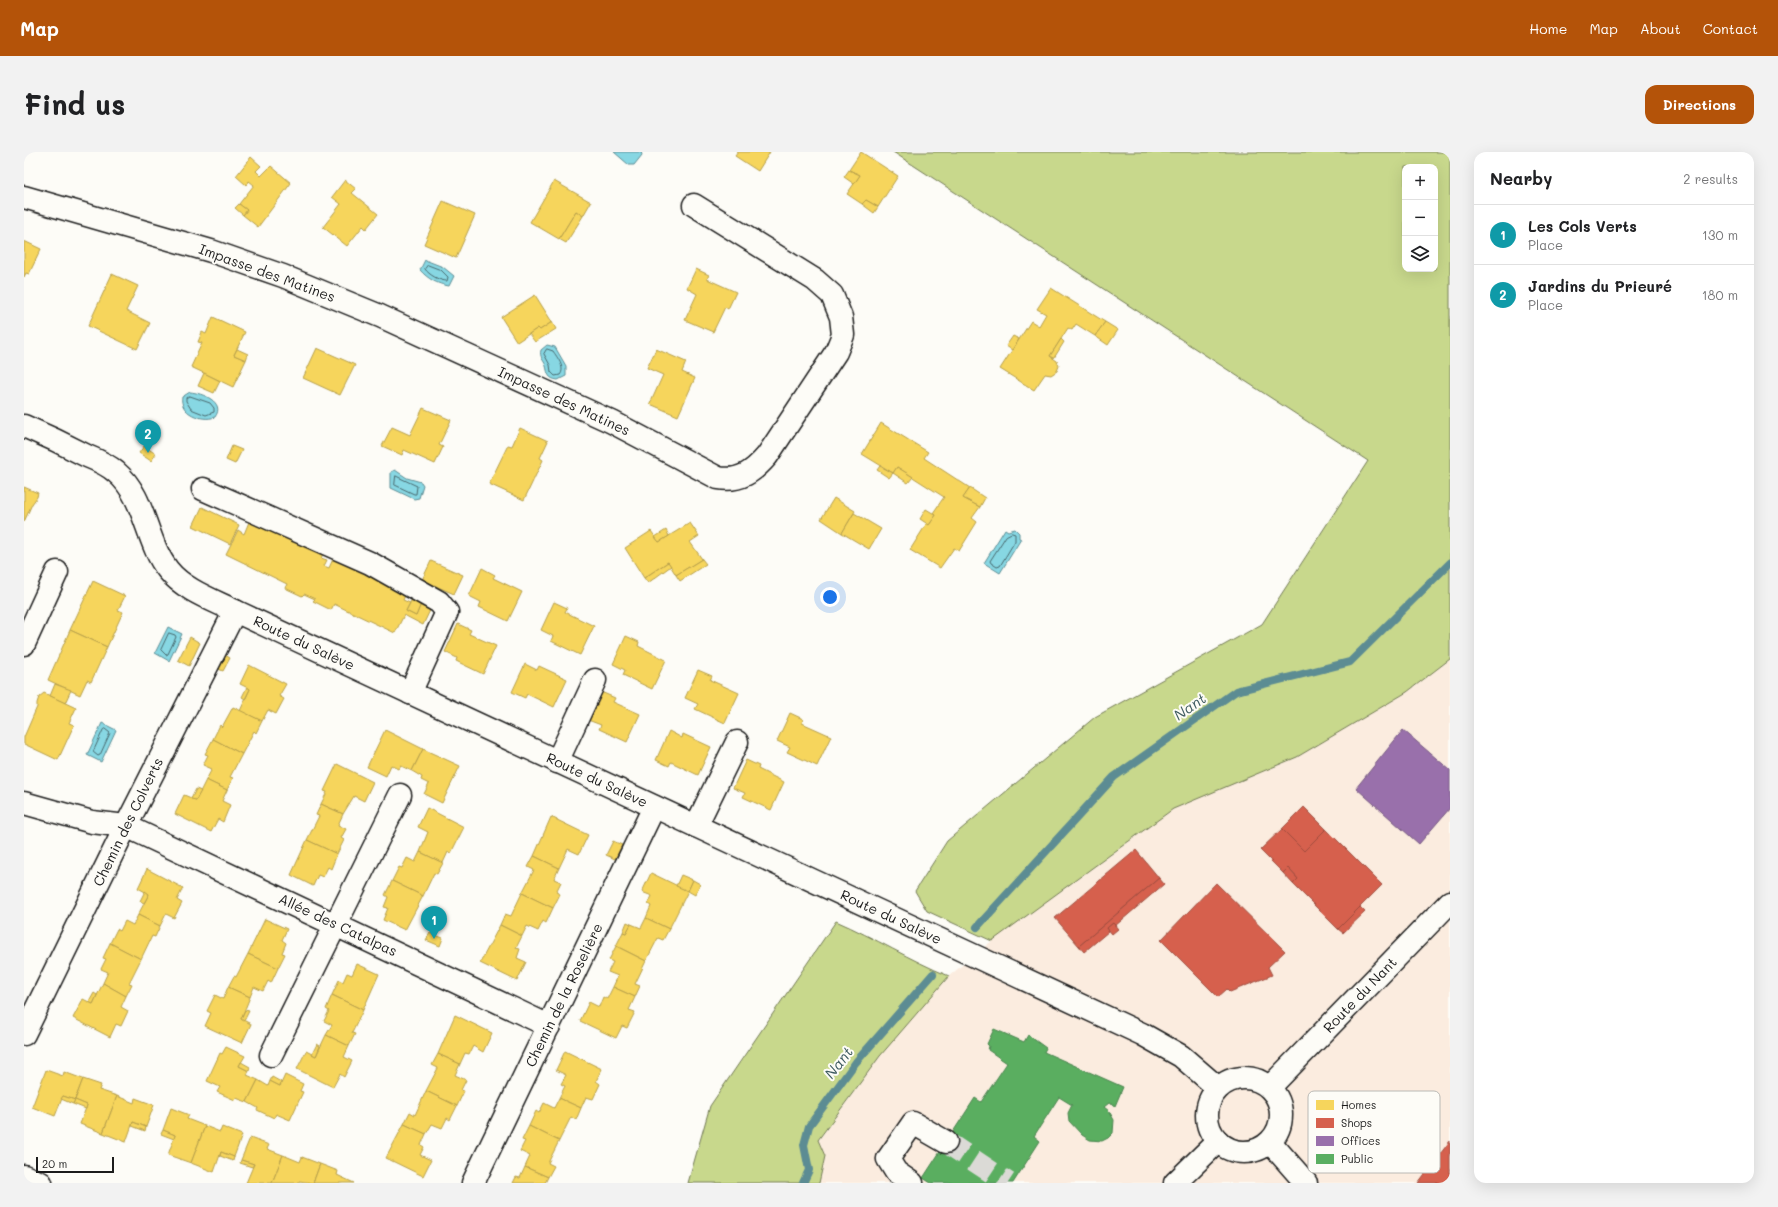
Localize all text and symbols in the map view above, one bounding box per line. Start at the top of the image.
text: Map [20,16,59,41]
text: Home [1529,19,1567,38]
text: Map [1589,19,1618,38]
text: About [1640,19,1681,38]
text: Contact [1703,19,1758,38]
button: Directions [1645,85,1754,124]
text: Find us [24,86,125,122]
map controls [1402,164,1438,272]
button: + [1402,164,1438,200]
text: Nearby [1490,167,1552,189]
text: 2 results [1683,170,1738,187]
button: − [1402,200,1438,236]
text: Les Cols Verts [1528,216,1637,236]
text: 1 [1500,226,1506,243]
text: 130 m [1702,226,1738,243]
button: layers [1402,236,1438,272]
text: Place [1528,236,1563,253]
street label: Impasse des Matines [196,239,338,306]
text: Jardins du Prieuré [1528,276,1672,296]
text: 2 [1499,286,1507,303]
text: 180 m [1702,286,1738,303]
text: Place [1528,296,1563,313]
street label: Impasse des Matines [495,362,633,440]
pin: 2 [135,420,161,453]
your location [820,587,840,607]
street label: Route du Salève [250,611,358,674]
water label: Nant [1169,688,1210,725]
street label: Route du Salève [543,748,651,811]
street label: Chemin des Colverts [88,754,167,889]
street label: Route du Salève [837,885,945,948]
street label: Allée des Catalpas [276,889,401,960]
pin: 1 [421,906,447,939]
street label: Chemin de la Roselière [520,920,607,1070]
street label: Route du Nant [1319,953,1401,1037]
water label: Nant [819,1042,857,1082]
legend [1308,1091,1440,1173]
text: Homes [1341,1097,1376,1112]
text: Shops [1341,1115,1372,1130]
text: Offices [1341,1133,1380,1148]
text: Public [1341,1151,1373,1166]
scale bar [36,1155,114,1174]
text: 20 m [42,1156,67,1171]

